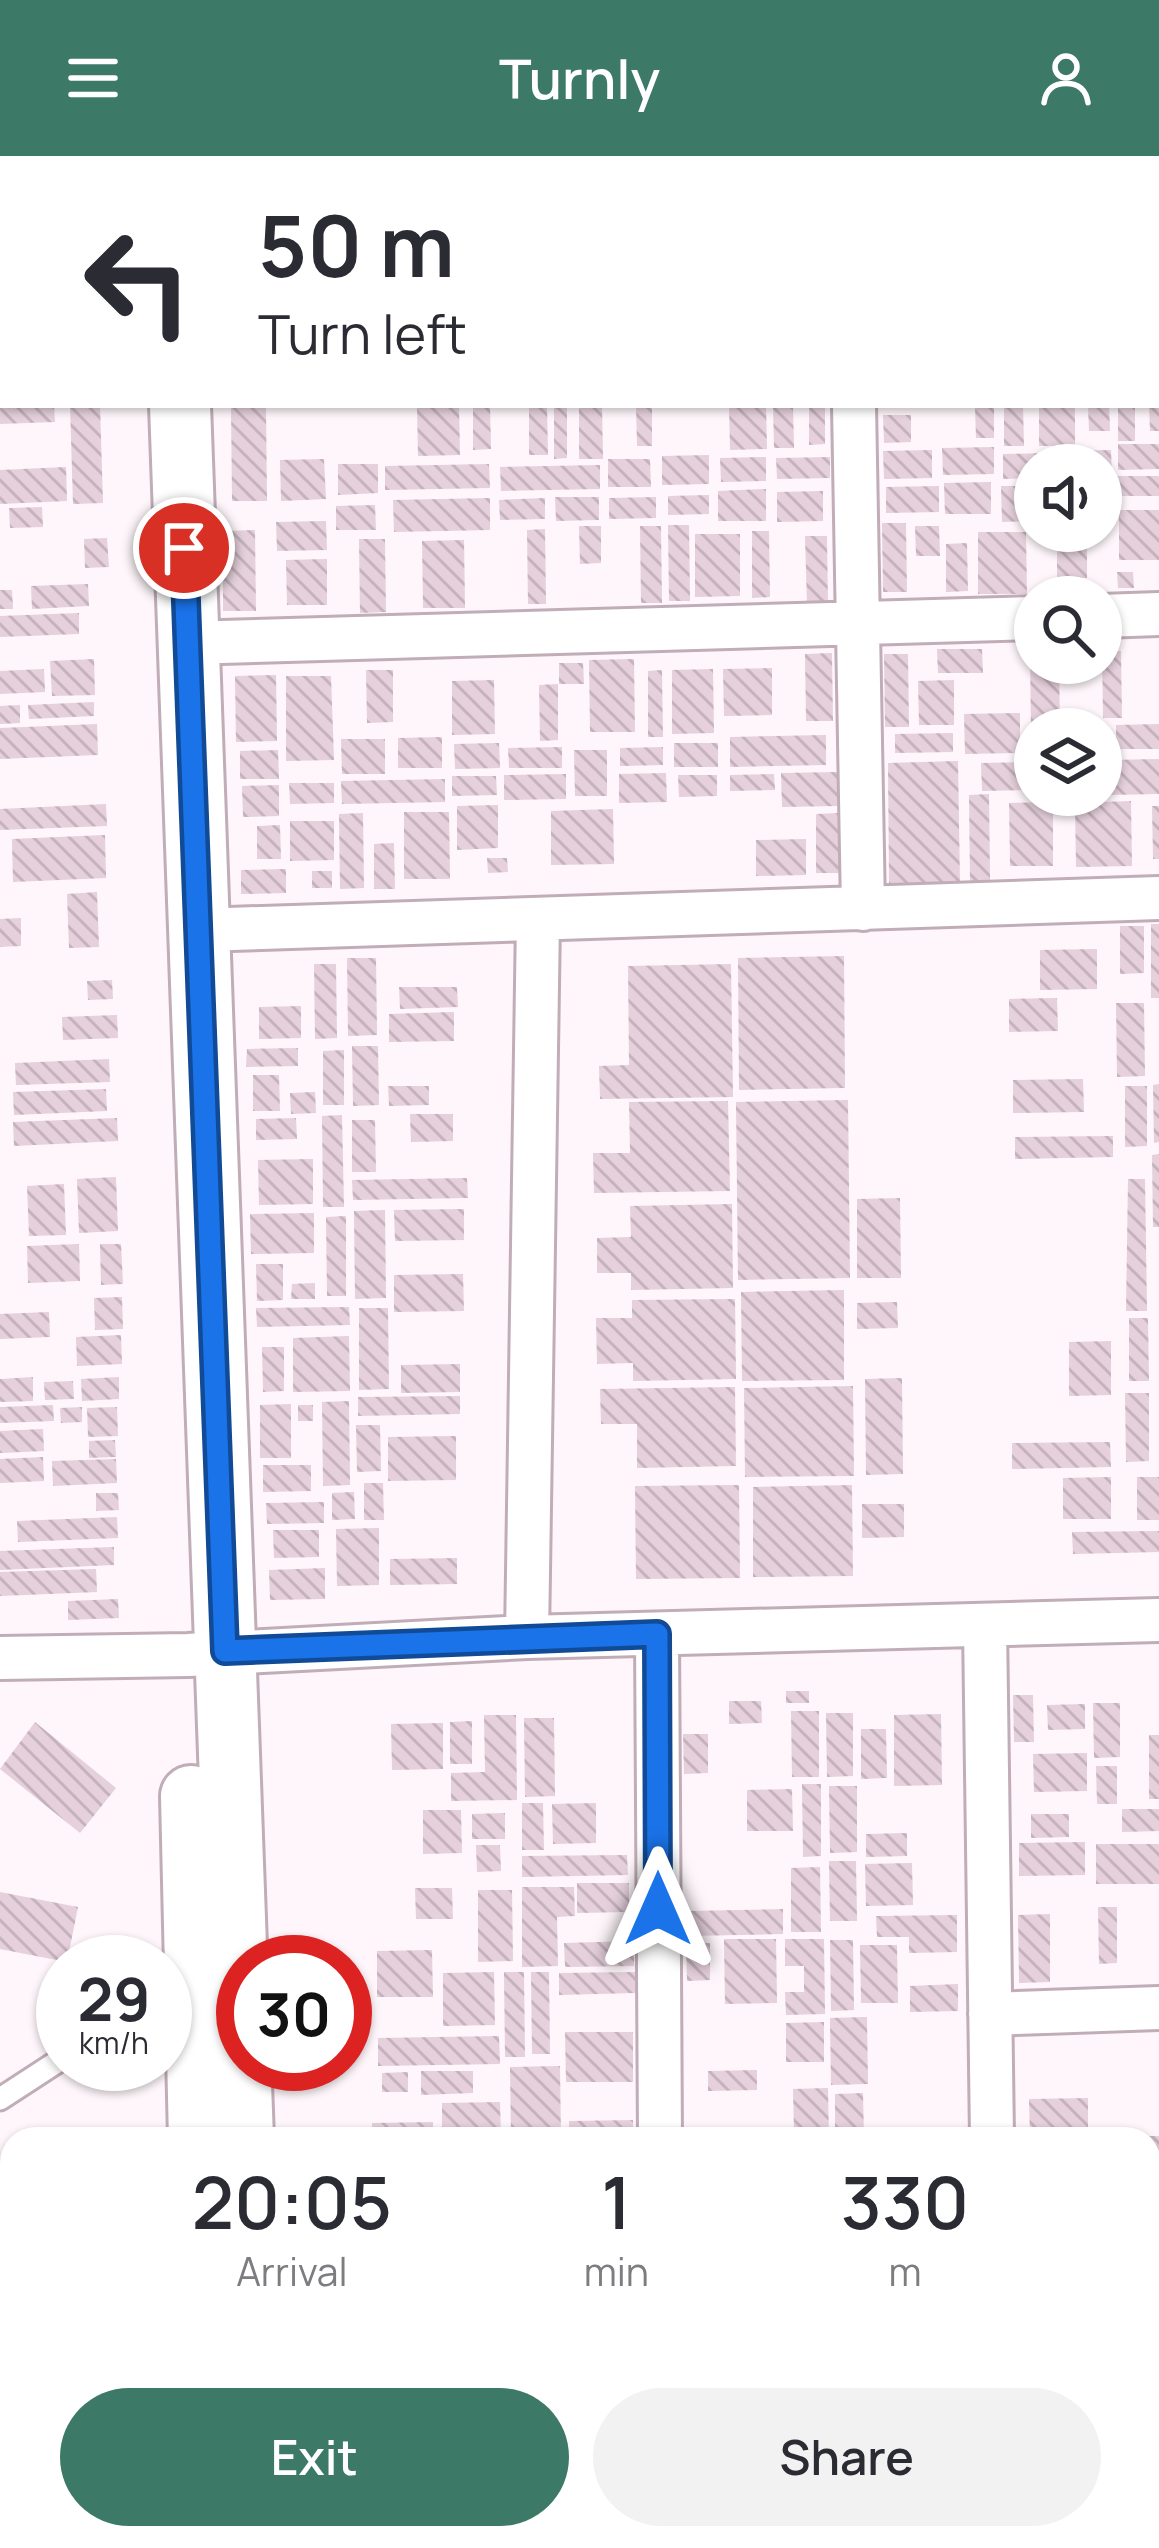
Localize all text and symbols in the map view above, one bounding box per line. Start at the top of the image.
text: Turnly [499,41,660,115]
icon: menu [60,45,126,111]
icon: person [1033,45,1099,111]
text: 50 m [258,187,455,302]
icon: left [60,204,216,360]
text: Turn left [258,296,467,370]
map controls [1014,444,1122,816]
button: sound [1014,444,1122,552]
pin [133,497,235,599]
icon: arrive [151,515,217,581]
button: search [1014,576,1122,684]
button: layers [1014,708,1122,816]
position arrow [595,1846,721,1972]
speed limit sign: 30 [216,1935,372,2091]
text: 29 [77,1957,151,2039]
text: km/h [79,2022,149,2063]
text: 20:05 [192,2152,392,2251]
text: 1 [601,2152,632,2251]
text: 330 [841,2152,969,2251]
text: Arrival [236,2244,348,2298]
text: min [584,2244,649,2298]
text: m [888,2244,922,2298]
button: Exit [60,2388,569,2526]
button: Share [593,2388,1101,2526]

